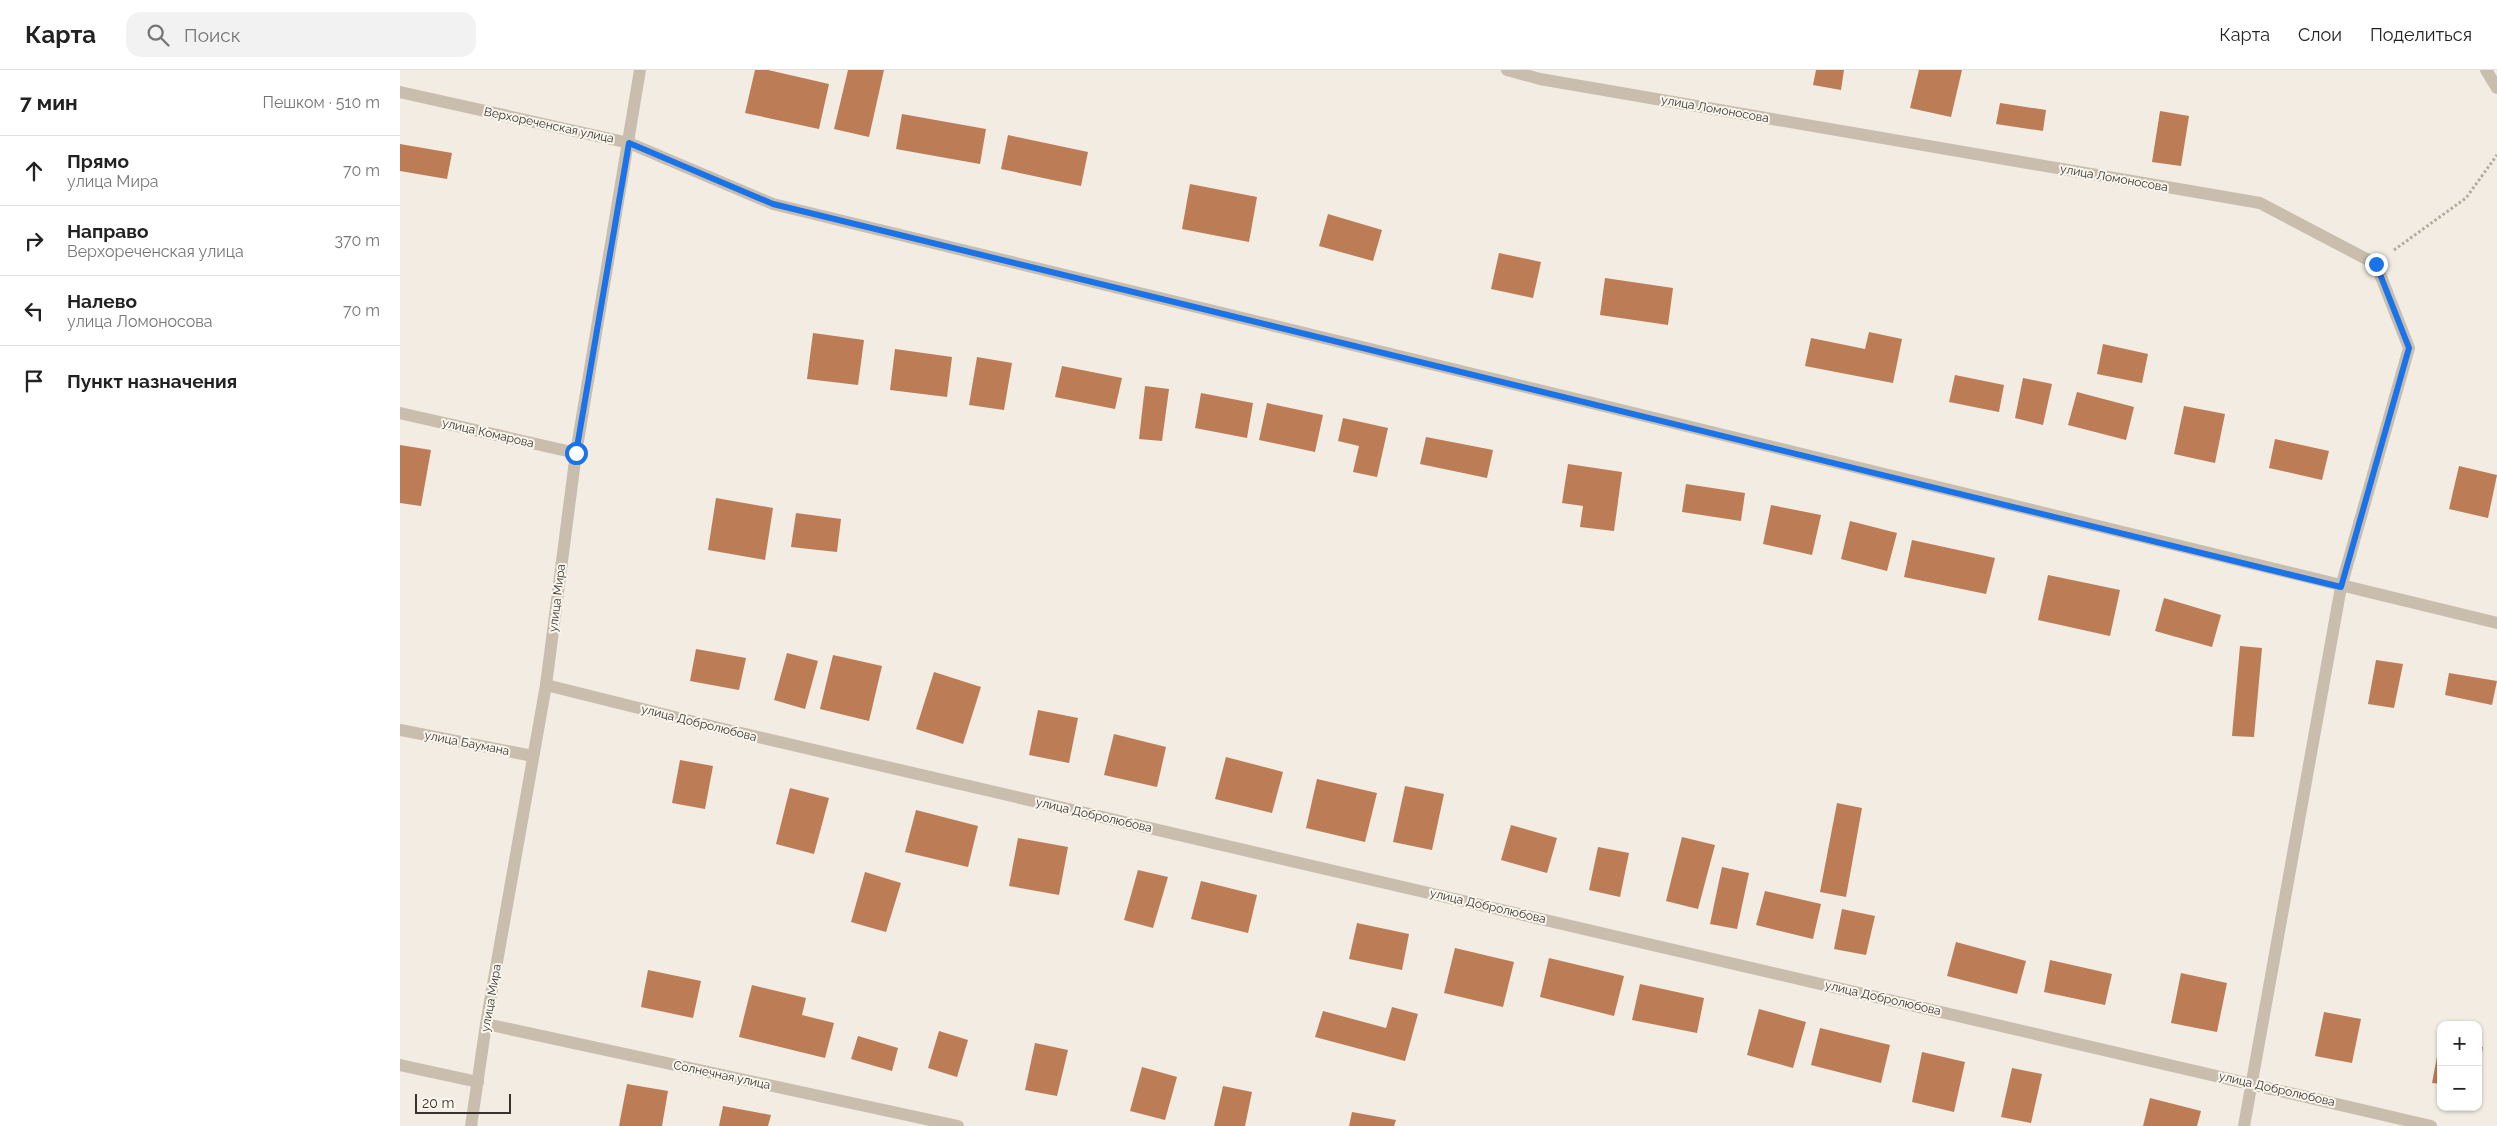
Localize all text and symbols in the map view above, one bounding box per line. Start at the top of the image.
search box [126,12,476,57]
text: Карта [25,20,96,49]
icon: search [144,21,172,49]
text: Поиск [184,24,241,46]
text: Карта [2219,24,2270,45]
text: Слои [2298,24,2342,45]
text: Поделиться [2370,24,2472,45]
text: 7 мин [20,90,78,115]
text: Пешком · 510 m [262,93,380,112]
street label: улица Ломоносова [1660,93,1770,125]
street label: Верхореченская улица [483,104,615,146]
text: Прямо [67,150,129,172]
icon: ahead [20,157,48,185]
text: 70 m [343,161,380,180]
street label: улица Ломоносова [2059,162,2169,194]
text: улица Мира [67,172,158,191]
text: Направо [67,220,148,242]
icon: right [20,227,48,255]
text: 370 m [334,231,380,250]
text: Верхореченская улица [67,242,244,261]
route end [2365,253,2388,276]
text: Налево [67,290,137,312]
icon: left [20,297,48,325]
text: 70 m [343,301,380,320]
text: улица Ломоносова [67,312,213,331]
icon: arrive [20,367,48,395]
text: Пункт назначения [67,370,237,392]
street label: улица Комарова [441,416,535,450]
route start [565,442,588,465]
street label: улица Мира [546,563,568,633]
street label: улица Добролюбова [640,702,758,744]
street label: улица Баумана [423,728,511,758]
street label: улица Добролюбова [1035,795,1153,835]
street label: улица Добролюбова [1429,886,1547,926]
street label: улица Мира [478,963,504,1033]
street label: улица Добролюбова [1824,978,1942,1018]
map controls [2437,1021,2482,1111]
button: + [2437,1021,2482,1066]
street label: Солнечная улица [672,1058,772,1092]
button: − [2437,1066,2482,1111]
street label: улица Добролюбова [2218,1069,2336,1109]
scale bar [415,1091,511,1114]
text: 20 m [422,1095,454,1111]

